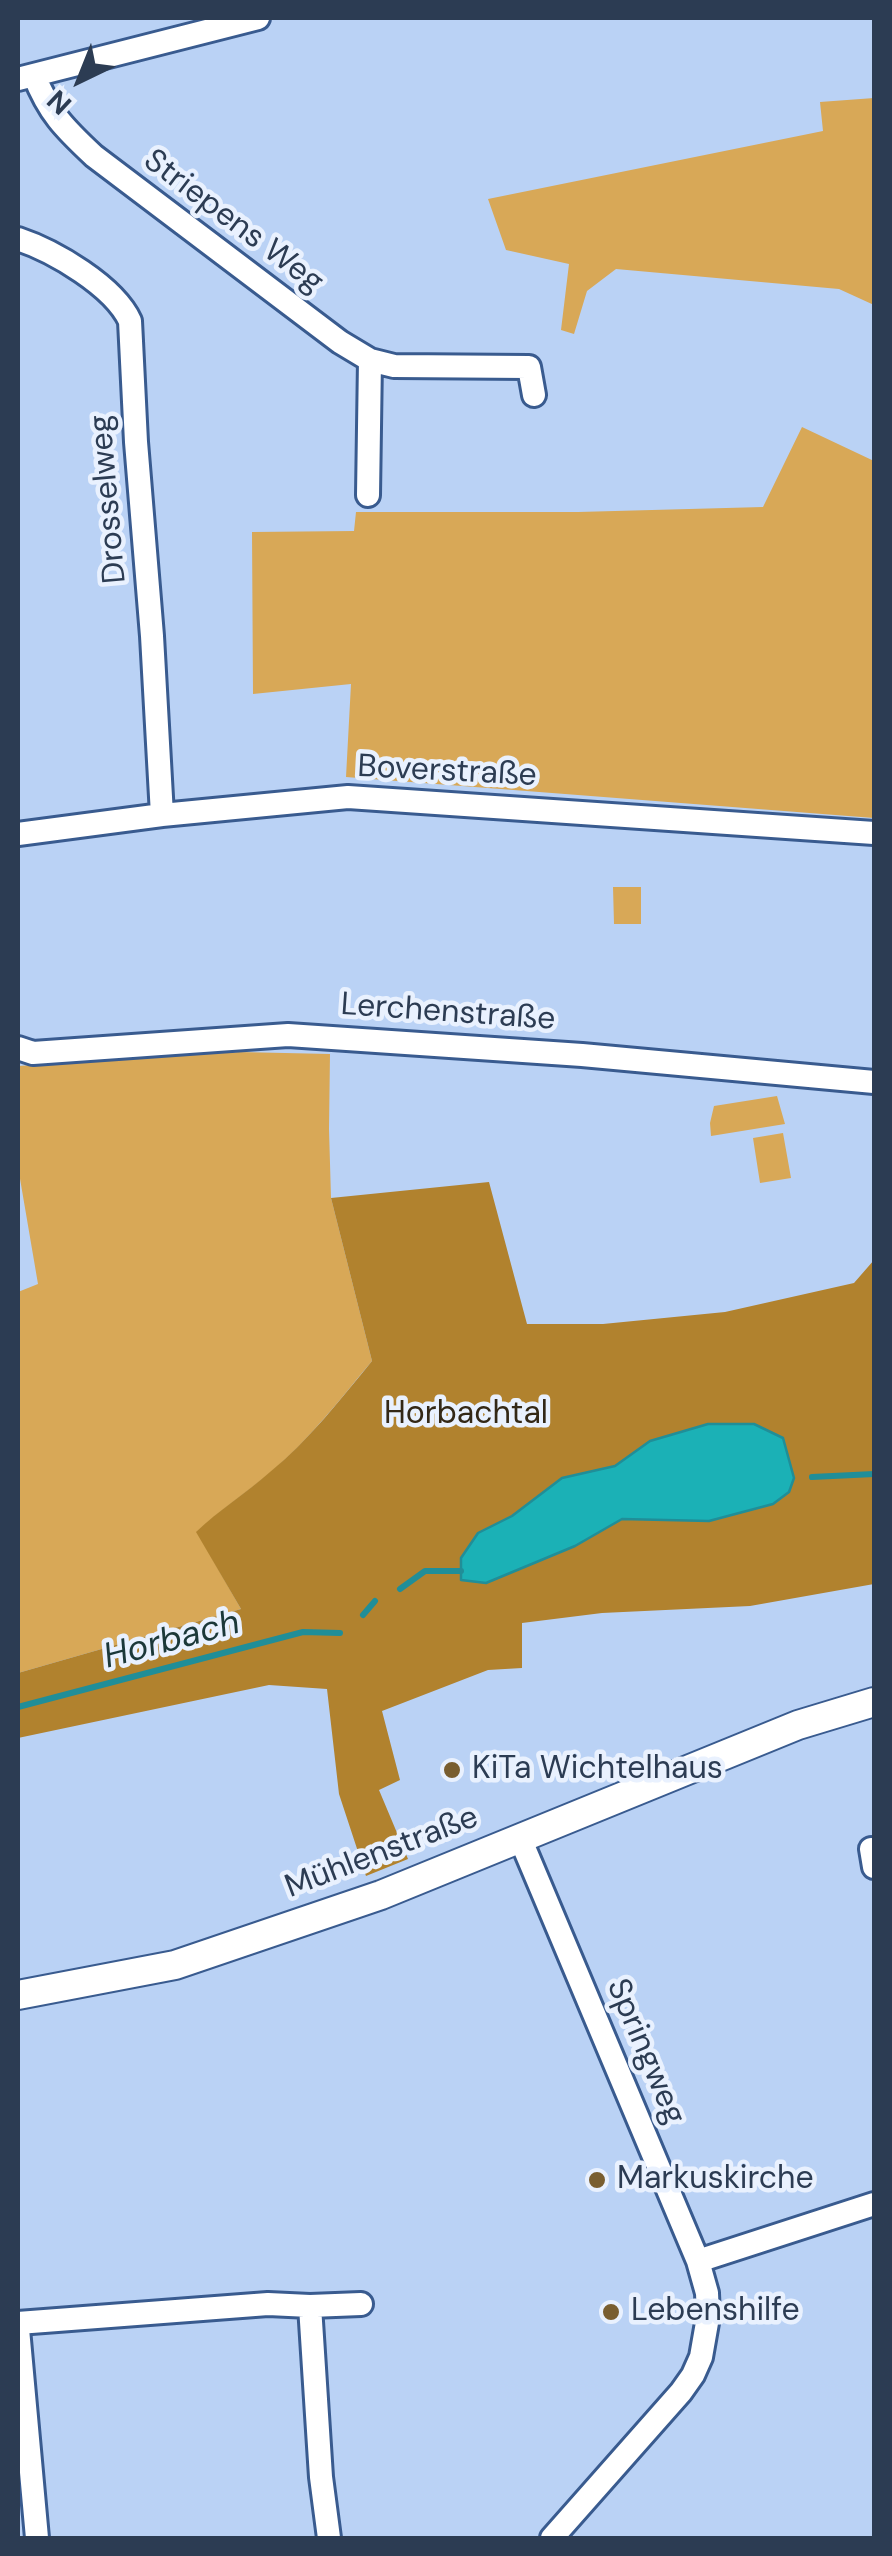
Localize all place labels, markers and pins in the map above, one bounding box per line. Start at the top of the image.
place label: KiTa Wichtelhaus [472,1751,723,1789]
marker: KiTa Wichtelhaus [441,1759,463,1781]
place label: Markuskirche [617,2161,814,2199]
marker: Markuskirche [586,2169,608,2191]
place label: Lebenshilfe [631,2293,800,2331]
marker: Lebenshilfe [600,2301,622,2323]

